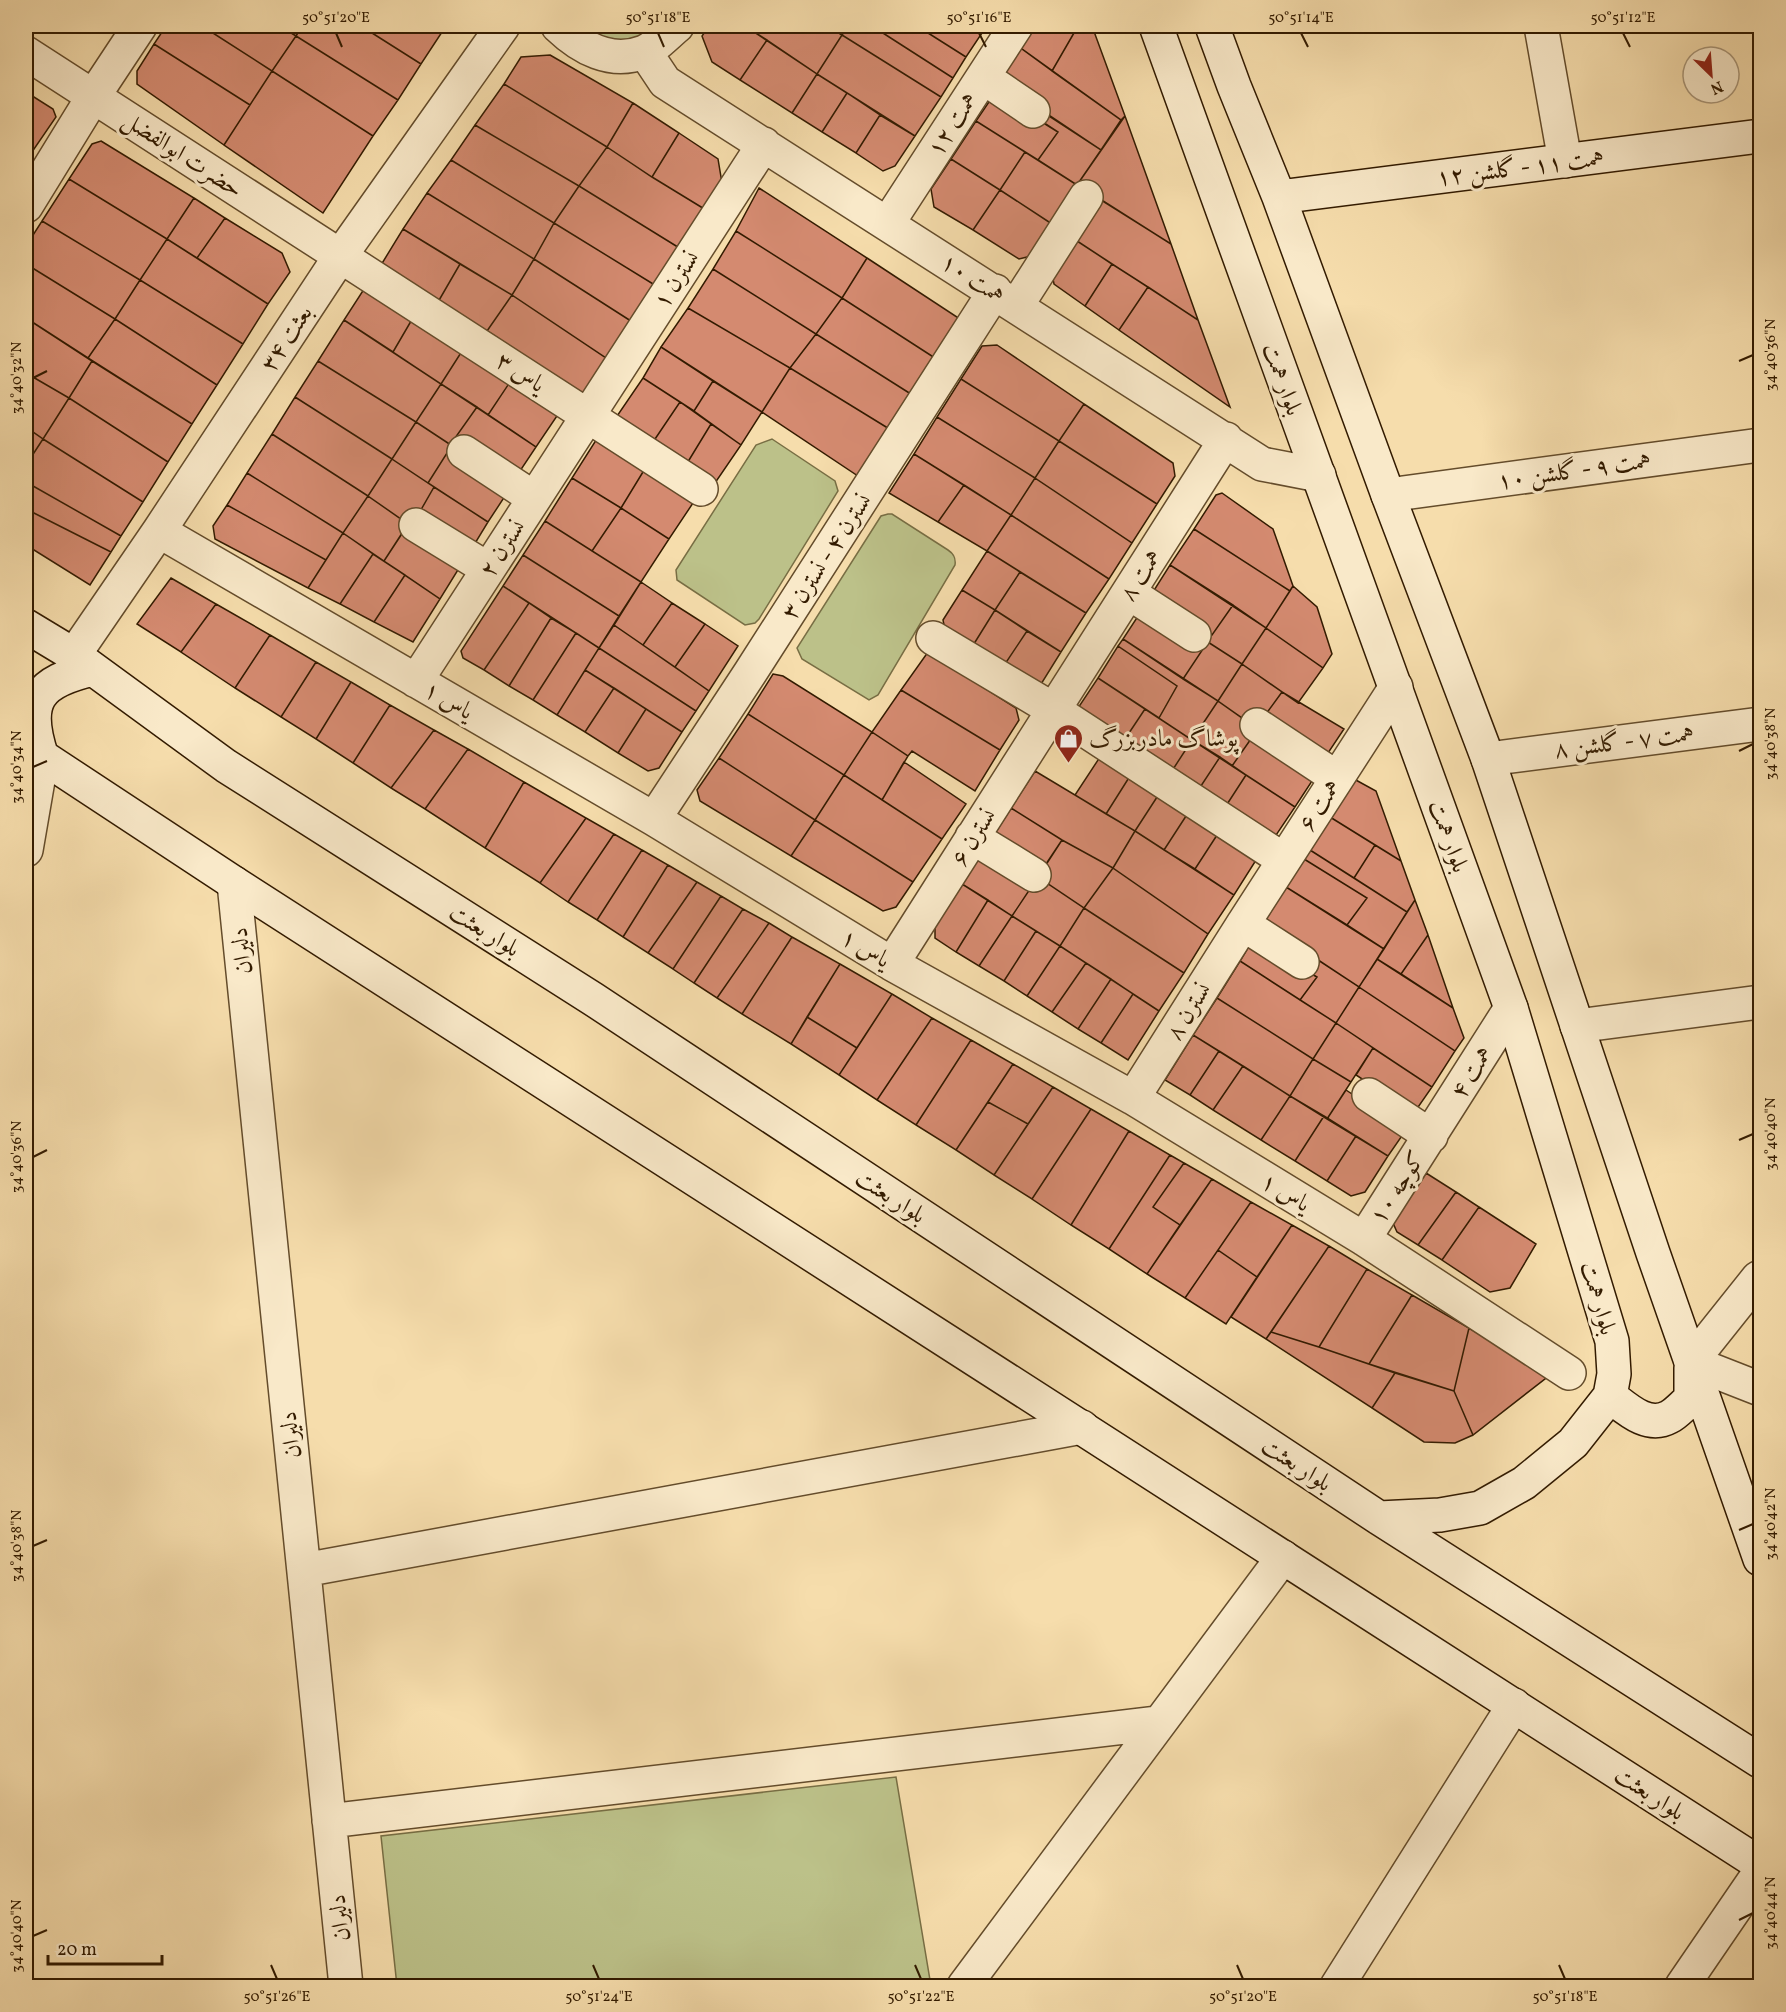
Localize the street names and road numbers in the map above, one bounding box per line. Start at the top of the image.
street label: همت ۱۲ [920,86,987,164]
street label: حضرت ابوالفضل [115,104,249,207]
street label: همت ۱۱ - گلشن ۱۲ [1434,142,1606,196]
street label: نسترن ۱ [646,244,709,316]
street label: همت ۱۰ [933,246,1011,313]
street label: بعثت ۳۴ [253,299,322,379]
street label: بلوار همت [1252,339,1310,421]
street label: یاس ۳ [489,345,552,403]
street label: همت ۹ - گلشن ۱۰ [1495,444,1653,500]
street label: نسترن ۴ - نسترن ۳ [774,487,881,627]
street label: نسترن ۲ [472,513,535,585]
street label: همت ۸ [1112,543,1171,609]
street label: یاس ۱ [417,674,481,730]
street label: همت ۷ - گلشن ۸ [1552,718,1696,768]
street label: همت ۶ [1291,773,1350,839]
street label: بلوار همت [1418,796,1476,878]
street label: نسترن ۶ [944,802,1006,874]
street label: بلوار بعثت [442,897,526,967]
street label: یاس ۱ [834,922,898,979]
street label: دلیران [224,926,262,976]
street label: نسترن ۸ [1159,976,1221,1048]
street label: همت ۴ [1443,1040,1502,1106]
street label: کوچه ۱۰ [1362,1145,1435,1231]
street label: بلوار بعثت [848,1162,932,1233]
street label: یاس ۱ [1254,1166,1318,1223]
street label: بلوار همت [1570,1258,1624,1339]
street label: دلیران [273,1410,311,1460]
street label: بلوار بعثت [1254,1430,1338,1501]
street label: بلوار بعثت [1607,1759,1691,1830]
street label: دلیران [322,1893,360,1943]

